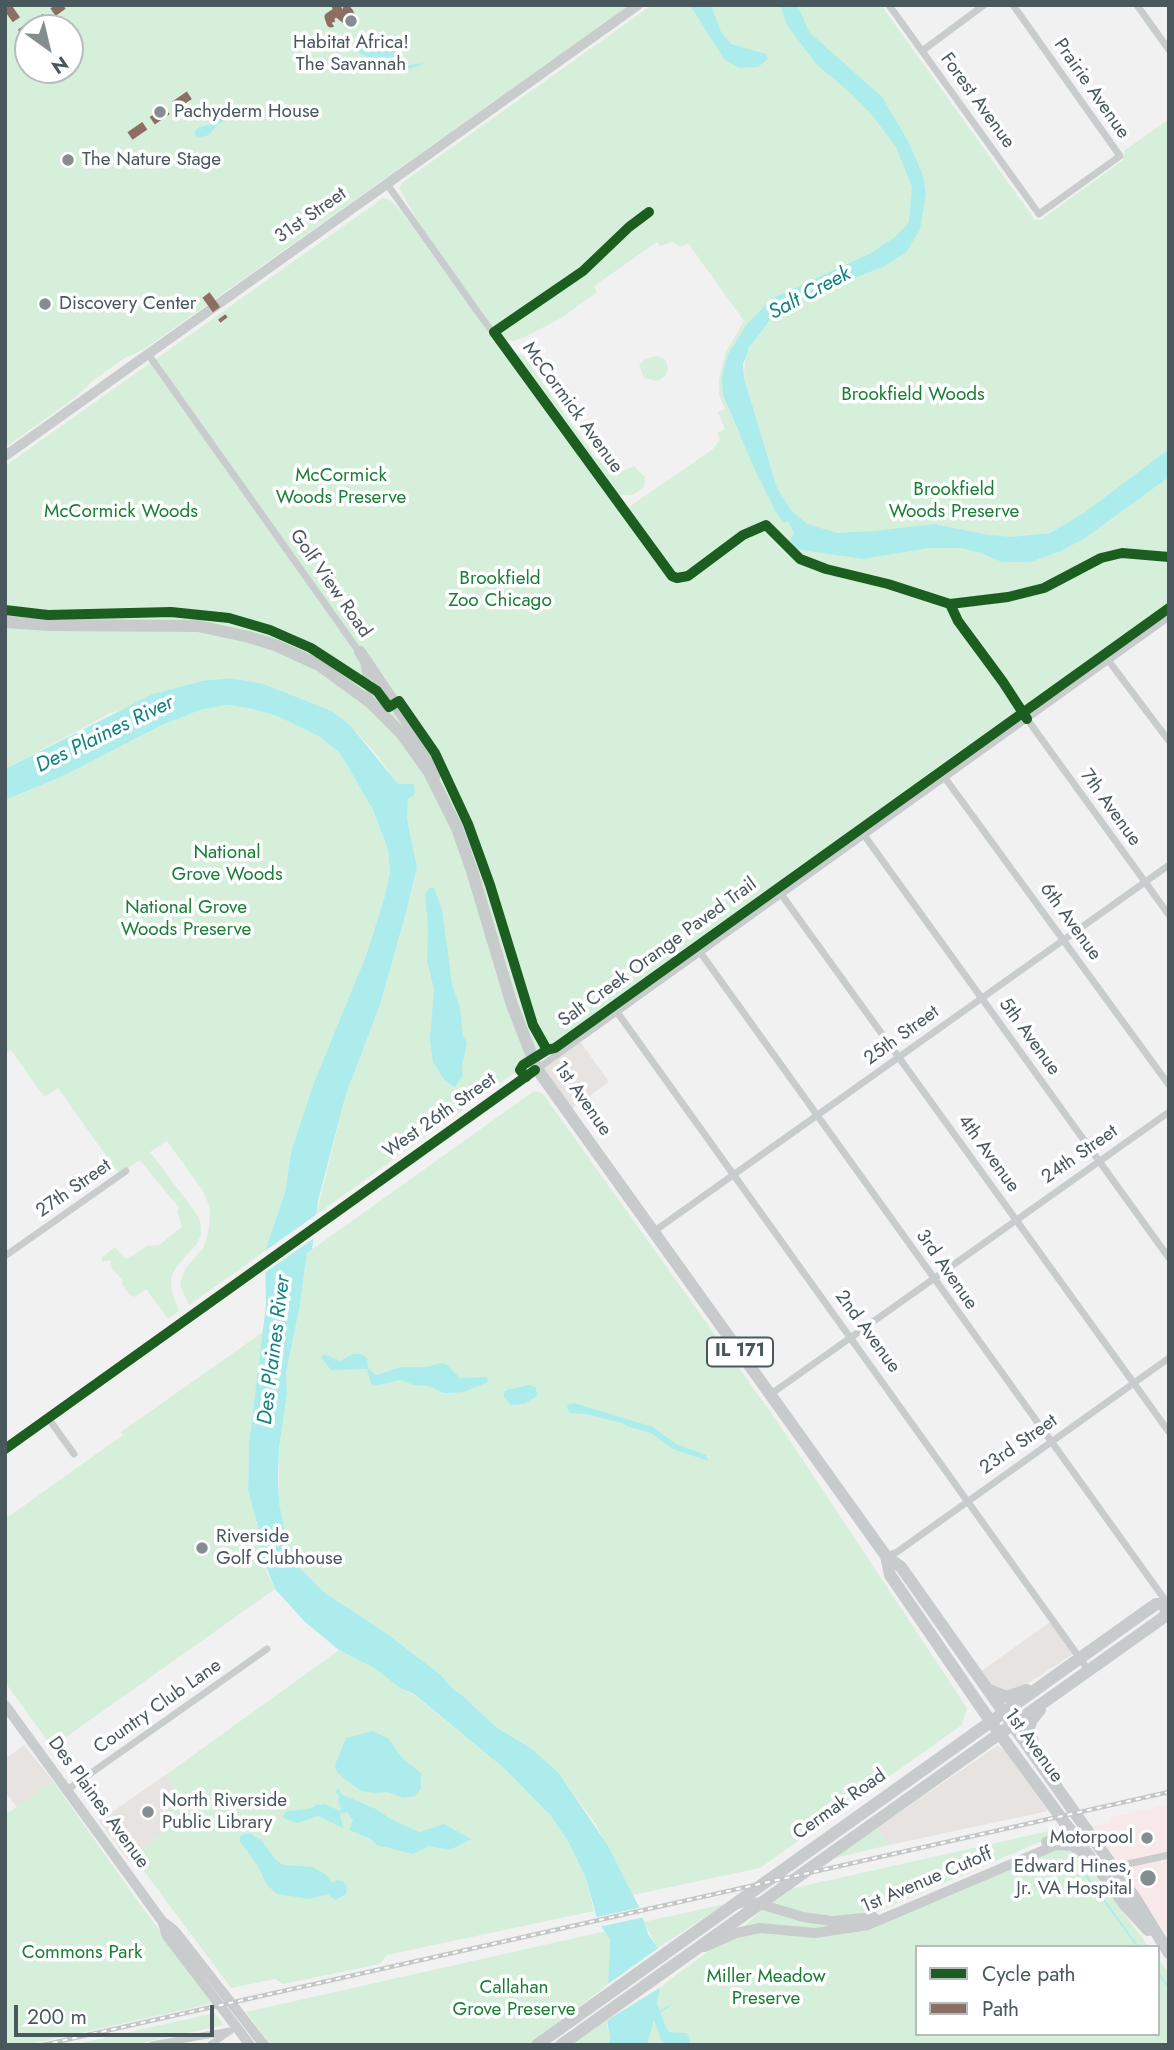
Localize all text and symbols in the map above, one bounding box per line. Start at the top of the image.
marker: Habitat Africa! The Savannah [343,13,359,29]
north arrow [14,14,84,84]
place label: Habitat Africa! The Savannah [293,32,409,76]
street label: Prairie Avenue [1048,35,1134,143]
street label: Forest Avenue [935,49,1019,153]
text: N [46,50,74,81]
place label: Pachyderm House [174,101,319,123]
marker: Pachyderm House [152,104,168,120]
place label: The Nature Stage [82,149,221,171]
marker: The Nature Stage [60,152,76,168]
street label: 31st Street [271,183,351,249]
water label: Salt Creek [765,262,855,326]
place label: Discovery Center [59,293,196,315]
marker: Discovery Center [37,296,53,312]
street label: McCormick Avenue [517,338,627,478]
park label: Brookfield Woods [841,384,985,406]
park label: McCormick Woods Preserve [276,465,406,509]
park label: Brookfield Woods Preserve [889,479,1019,523]
park label: McCormick Woods [44,501,198,523]
street label: Golf View Road [284,525,376,643]
park label: Brookfield Zoo Chicago [448,568,552,612]
water label: Des Plaines River [32,691,178,779]
street label: 7th Avenue [1075,765,1145,851]
park label: National Grove Woods [171,842,283,886]
street label: Salt Creek Orange Paved Trail [554,873,762,1033]
street label: 6th Avenue [1034,879,1106,965]
park label: National Grove Woods Preserve [121,897,251,941]
street label: 5th Avenue [993,994,1065,1080]
street label: 25th Street [860,1001,944,1071]
street label: 1st Avenue [548,1057,616,1141]
street label: West 26th Street [379,1069,501,1163]
street label: 4th Avenue [952,1111,1024,1197]
street label: 24th Street [1038,1121,1122,1189]
street label: 27th Street [32,1155,116,1223]
street label: 3rd Avenue [910,1226,982,1314]
water label: Des Plaines River [253,1274,297,1426]
street label: 2nd Avenue [829,1286,905,1378]
road number: IL 171 [707,1338,773,1366]
street label: 23rd Street [976,1410,1062,1480]
place label: Riverside Golf Clubhouse [216,1526,343,1570]
marker: Riverside Golf Clubhouse [194,1540,210,1556]
street label: Country Club Lane [90,1655,226,1759]
street label: 1st Avenue [999,1705,1067,1787]
street label: Des Plaines Avenue [43,1733,153,1873]
street label: Cermak Road [789,1765,891,1845]
place label: North Riverside Public Library [162,1790,287,1834]
marker: North Riverside Public Library [140,1804,156,1820]
place label: Motorpool [1050,1827,1133,1849]
marker: Motorpool [1139,1830,1155,1846]
street label: 1st Avenue Cutoff [858,1843,996,1919]
place label: Edward Hines, Jr. VA Hospital [1014,1856,1132,1900]
marker: Edward Hines, Jr. VA Hospital [1138,1868,1158,1888]
park label: Commons Park [22,1942,142,1964]
legend [915,1945,1160,2036]
text: Cycle path [982,1959,1075,1989]
park label: Miller Meadow Preserve [706,1966,826,2010]
park label: Callahan Grove Preserve [452,1977,576,2021]
scale bar [18,1990,217,2034]
text: Path [982,1994,1019,2024]
text: 200 m [27,2002,87,2032]

